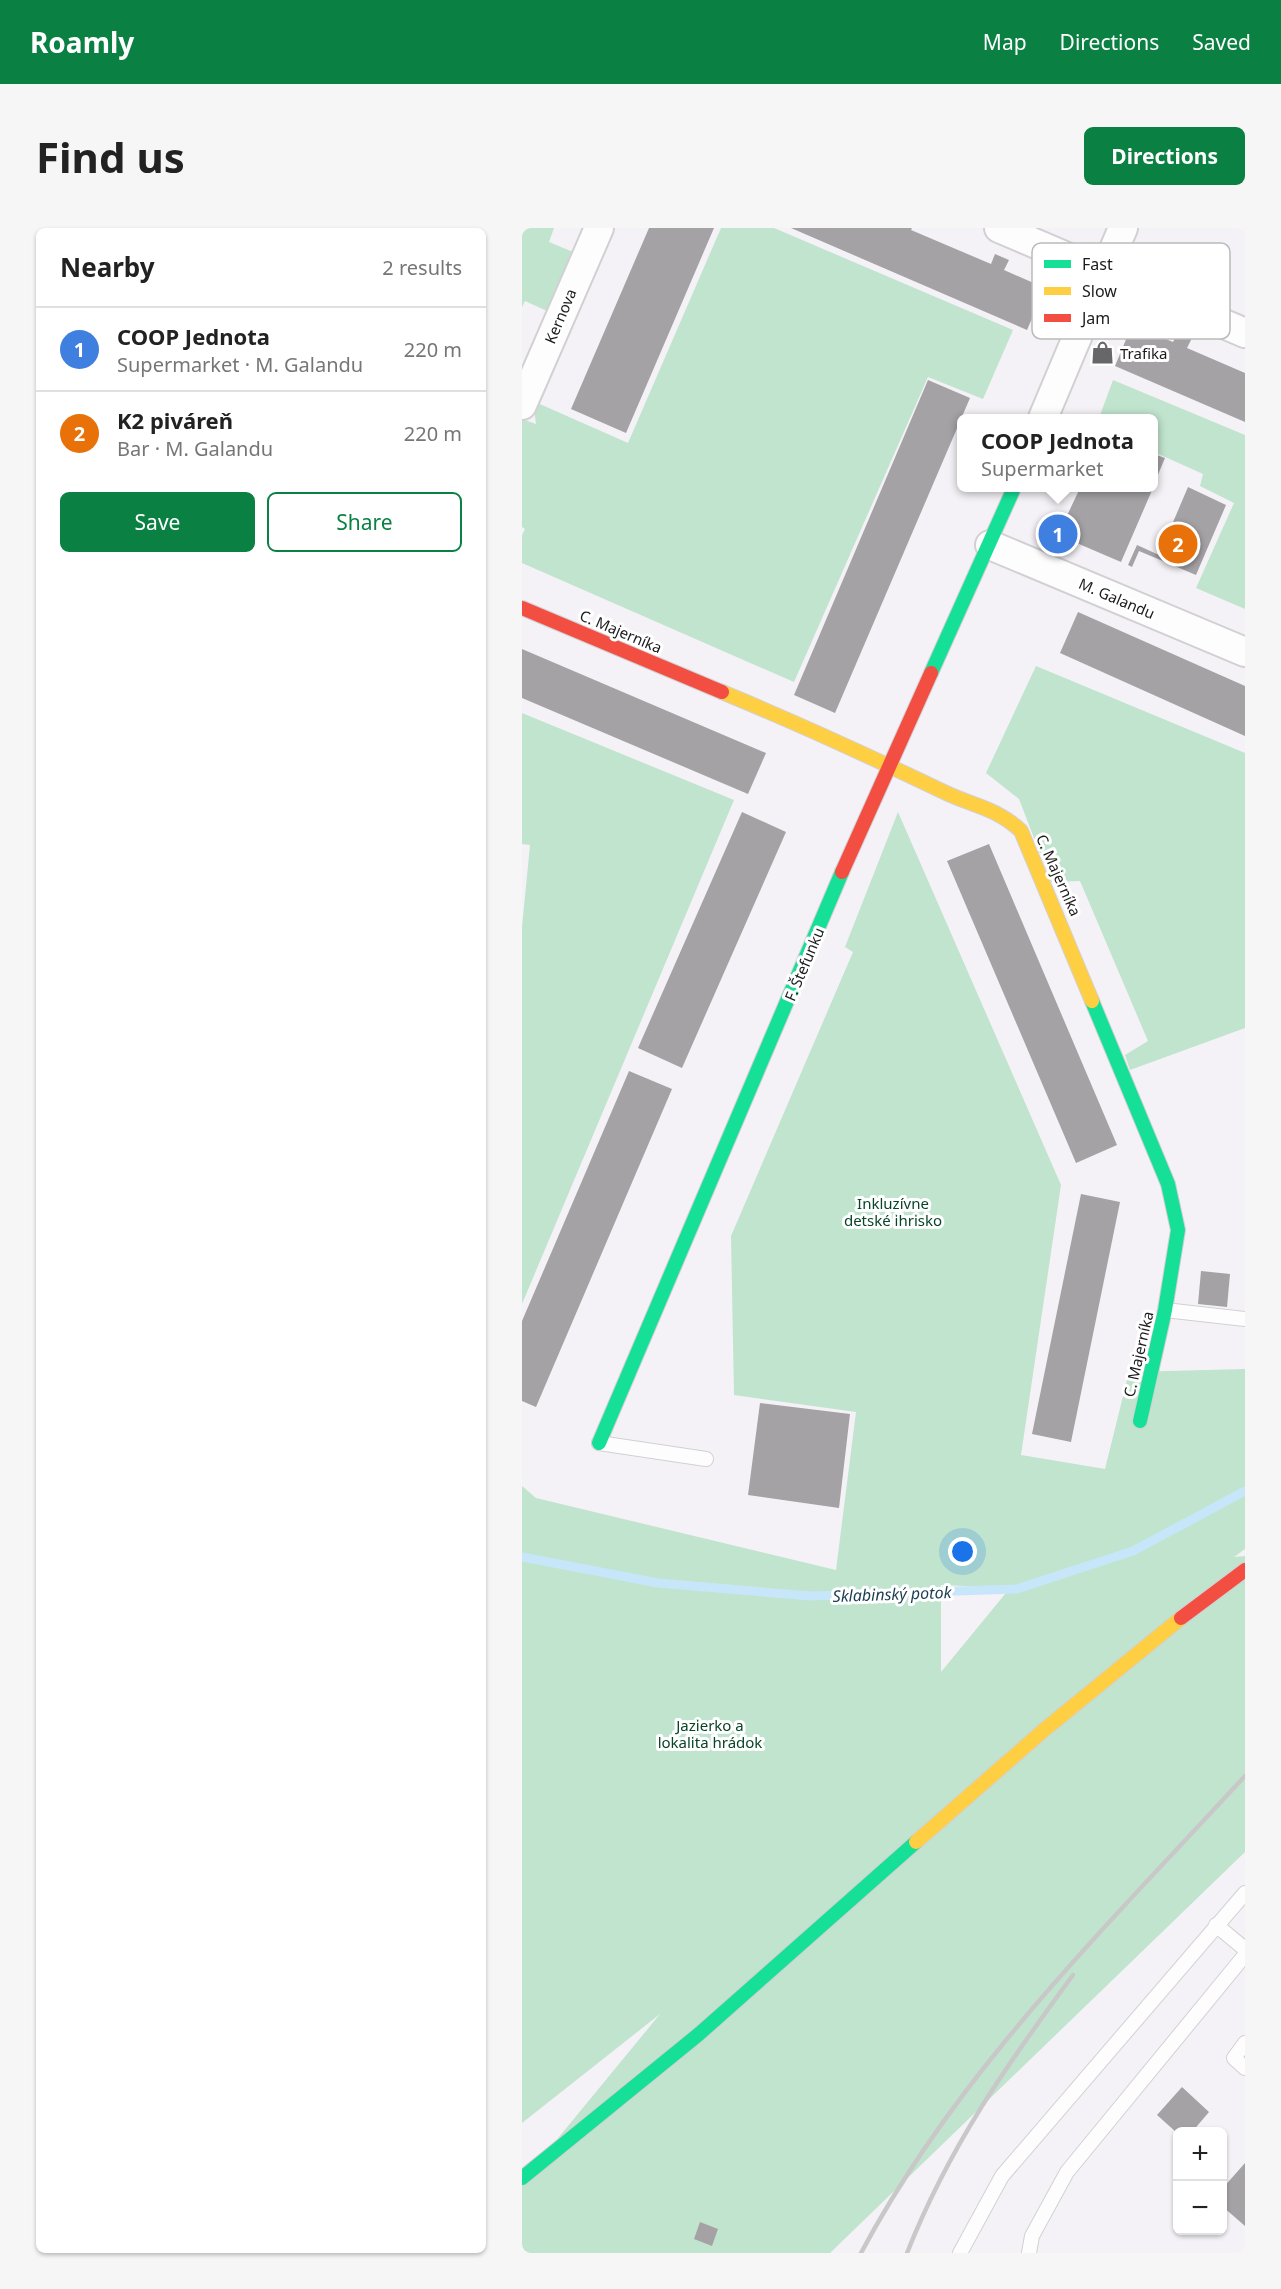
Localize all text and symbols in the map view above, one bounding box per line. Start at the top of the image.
text: Roamly [30,23,134,61]
text: Map [983,28,1027,56]
text: Directions [1060,28,1159,56]
text: Saved [1192,28,1251,56]
button: Directions [1084,127,1245,185]
text: Find us [36,128,185,185]
legend [1032,243,1230,339]
text: Nearby [60,249,155,285]
text: Fast [1082,253,1113,275]
text: 2 results [382,254,462,281]
text: Slow [1082,280,1117,302]
street label: Kernova [539,285,581,347]
text: Jam [1080,307,1110,329]
text: COOP Jednota [117,321,270,351]
text: 1 [74,336,85,363]
text: 220 m [404,336,462,363]
shop icon: Trafika [1089,340,1115,366]
place label: Trafika [1120,343,1167,363]
text: Supermarket · M. Galandu [117,351,363,378]
text: K2 piváreň [117,405,233,435]
popup [957,414,1158,492]
text: 2 [74,420,85,447]
text: 220 m [404,420,462,447]
text: COOP Jednota [981,425,1134,455]
text: Bar · M. Galandu [117,435,273,462]
text: Supermarket [981,455,1104,482]
button: Save [60,492,255,552]
button: Share [267,492,462,552]
pin: 1 [1038,512,1078,556]
pin: 2 [1158,522,1198,566]
street label: M. Galandu [1076,573,1158,623]
street label: C. Majerníka [577,605,665,657]
street label: C. Majerníka [1032,831,1086,919]
street label: F. Štefunku [780,924,828,1004]
park label: Inkluzívne detské ihrisko [844,1193,942,1230]
street label: C. Majerníka [1118,1309,1158,1399]
your location [948,1537,977,1566]
water label: Sklabinský potok [832,1581,953,1607]
park label: Jazierko a lokalita hrádok [658,1715,762,1752]
map controls [1173,2127,1227,2235]
button: + [1173,2127,1227,2181]
button: − [1173,2181,1227,2235]

